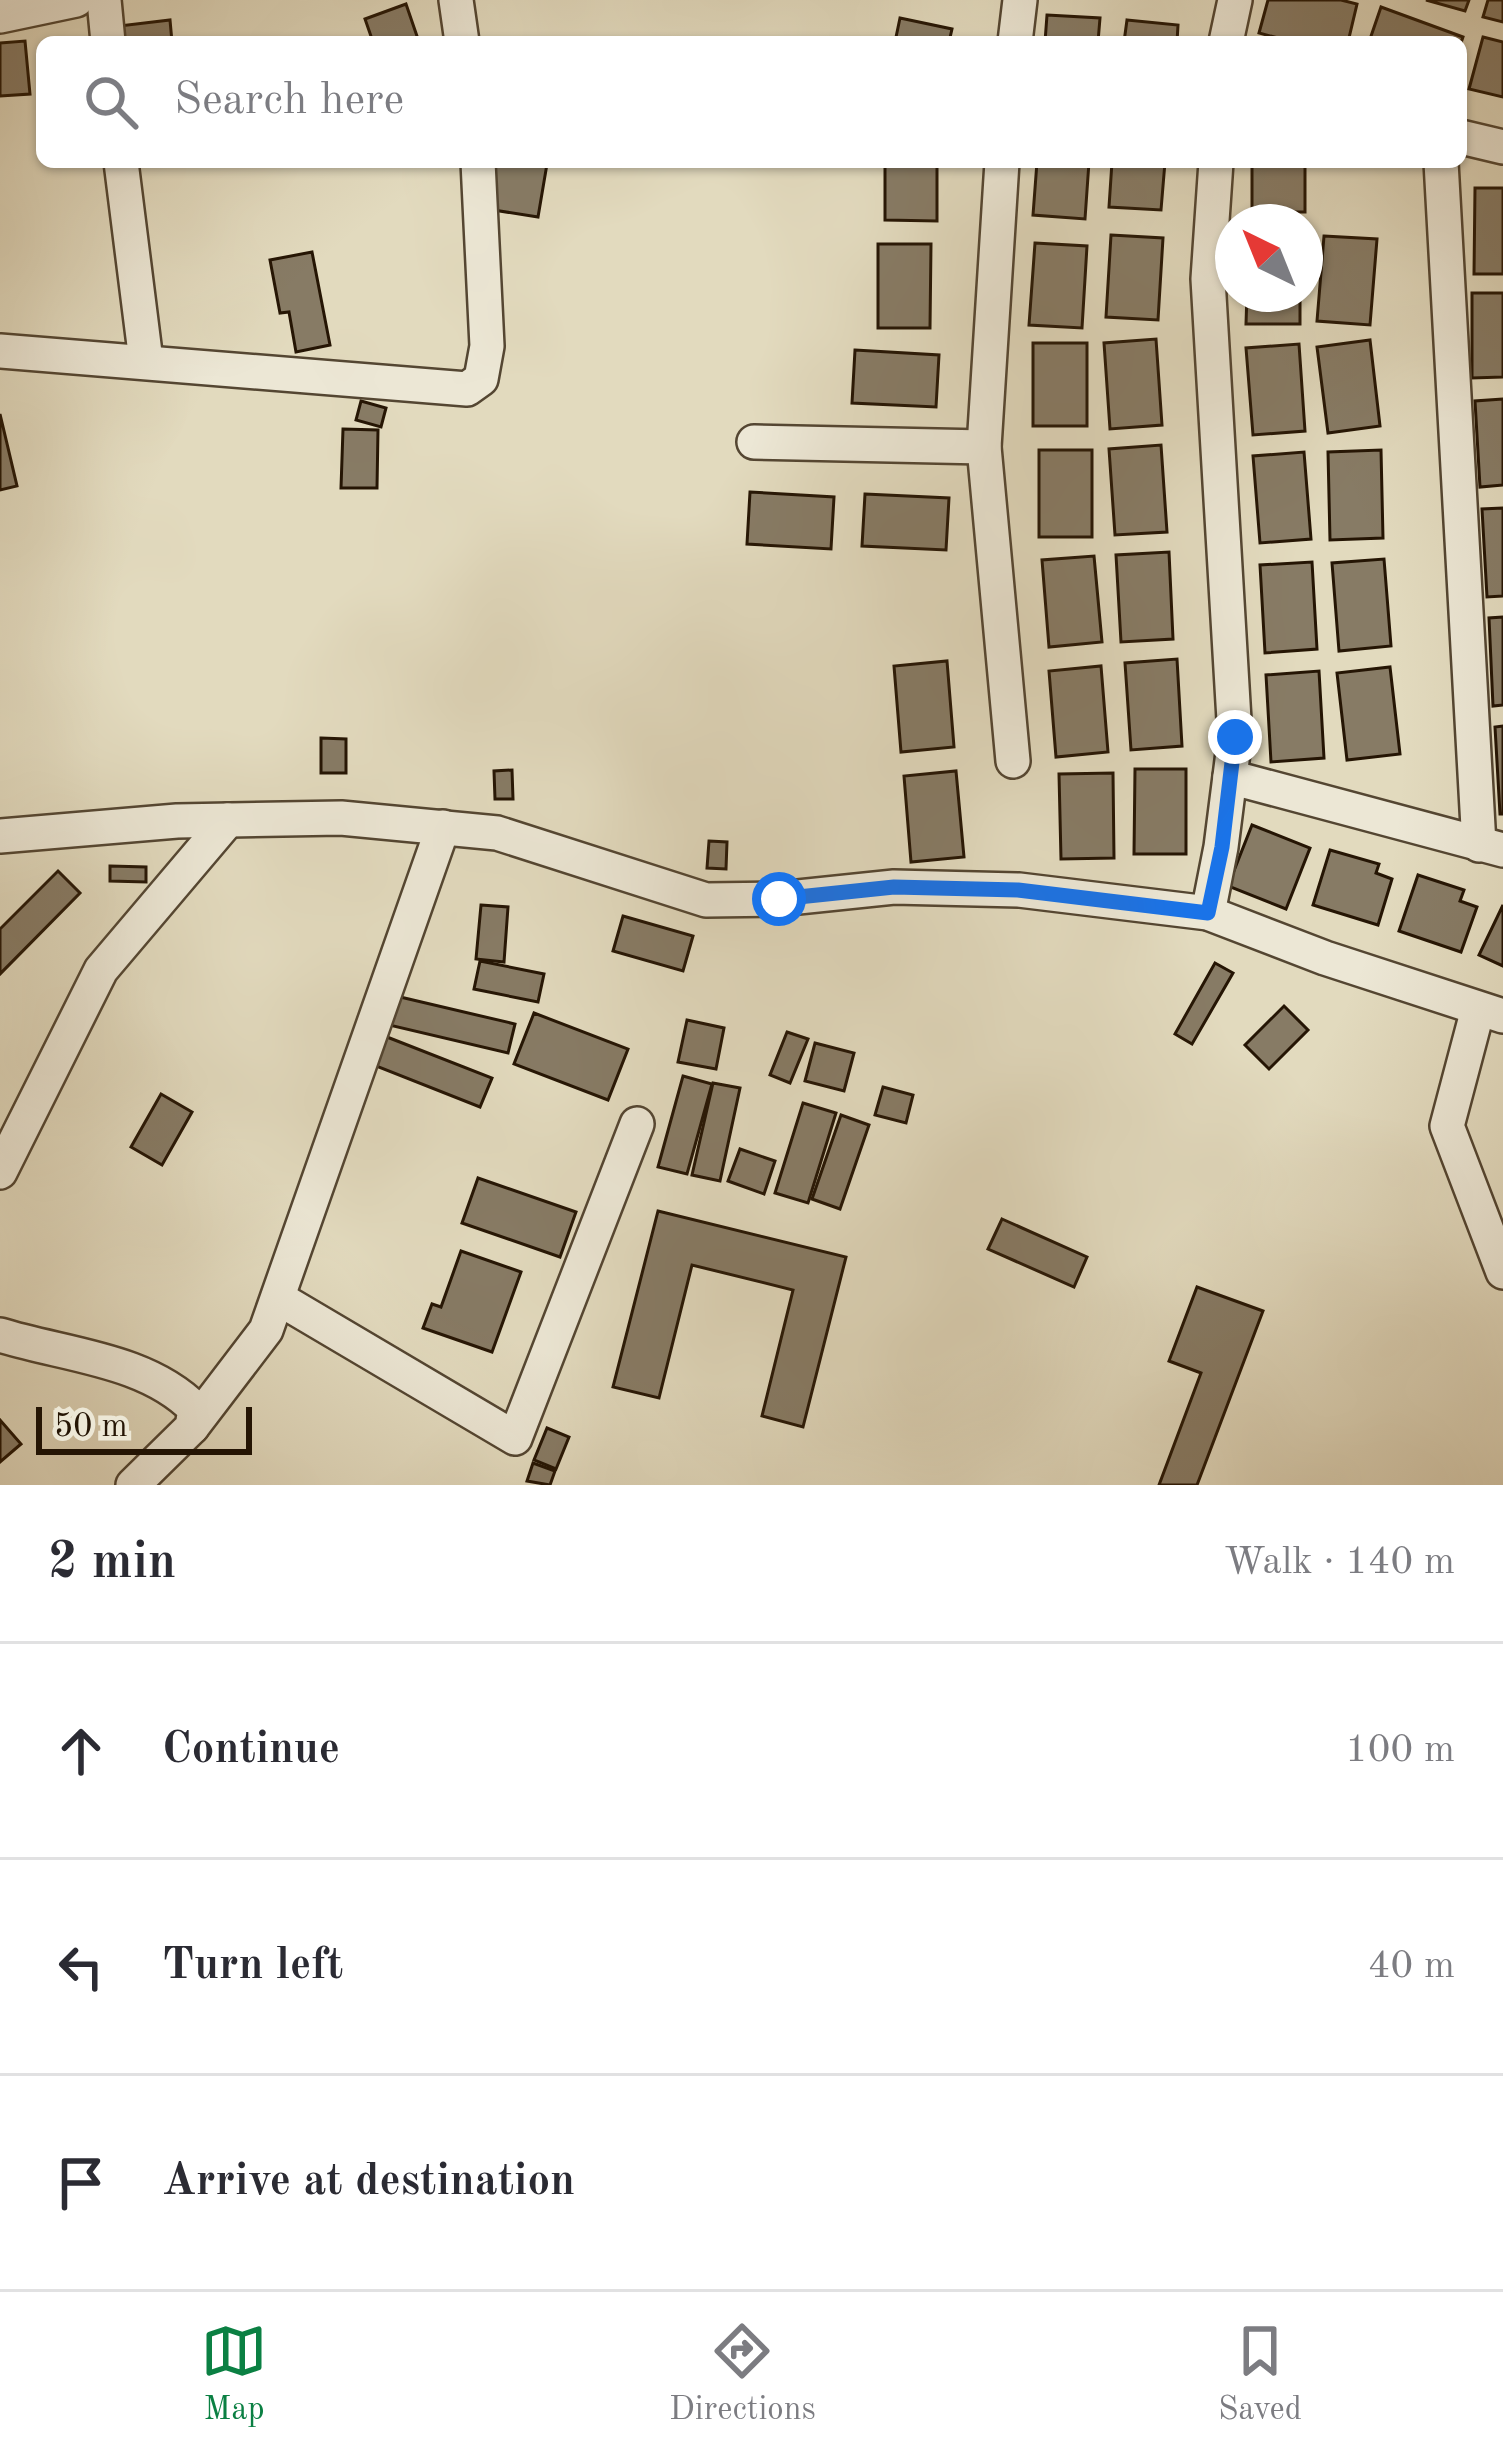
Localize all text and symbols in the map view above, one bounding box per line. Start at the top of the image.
search box [36,36,1467,168]
icon: search [78,69,144,135]
text: Search here [174,79,404,124]
north arrow [1215,204,1323,312]
route end [1208,710,1262,764]
route start [752,872,806,926]
scale bar [36,1401,252,1454]
text: 50 m [54,1411,128,1444]
text: 2 min [48,1538,176,1589]
text: Walk · 140 m [1224,1543,1455,1582]
icon: ahead [48,1718,114,1784]
text: Continue [162,1728,340,1773]
text: 100 m [1345,1731,1455,1770]
icon: left [48,1934,114,2000]
text: Turn left [162,1944,343,1989]
text: 40 m [1368,1947,1455,1986]
icon: arrive [48,2150,114,2216]
text: Arrive at destination [162,2160,575,2205]
tab: Map [201,2318,267,2431]
tab: Directions [669,2318,816,2431]
tab: Saved [1218,2318,1302,2431]

